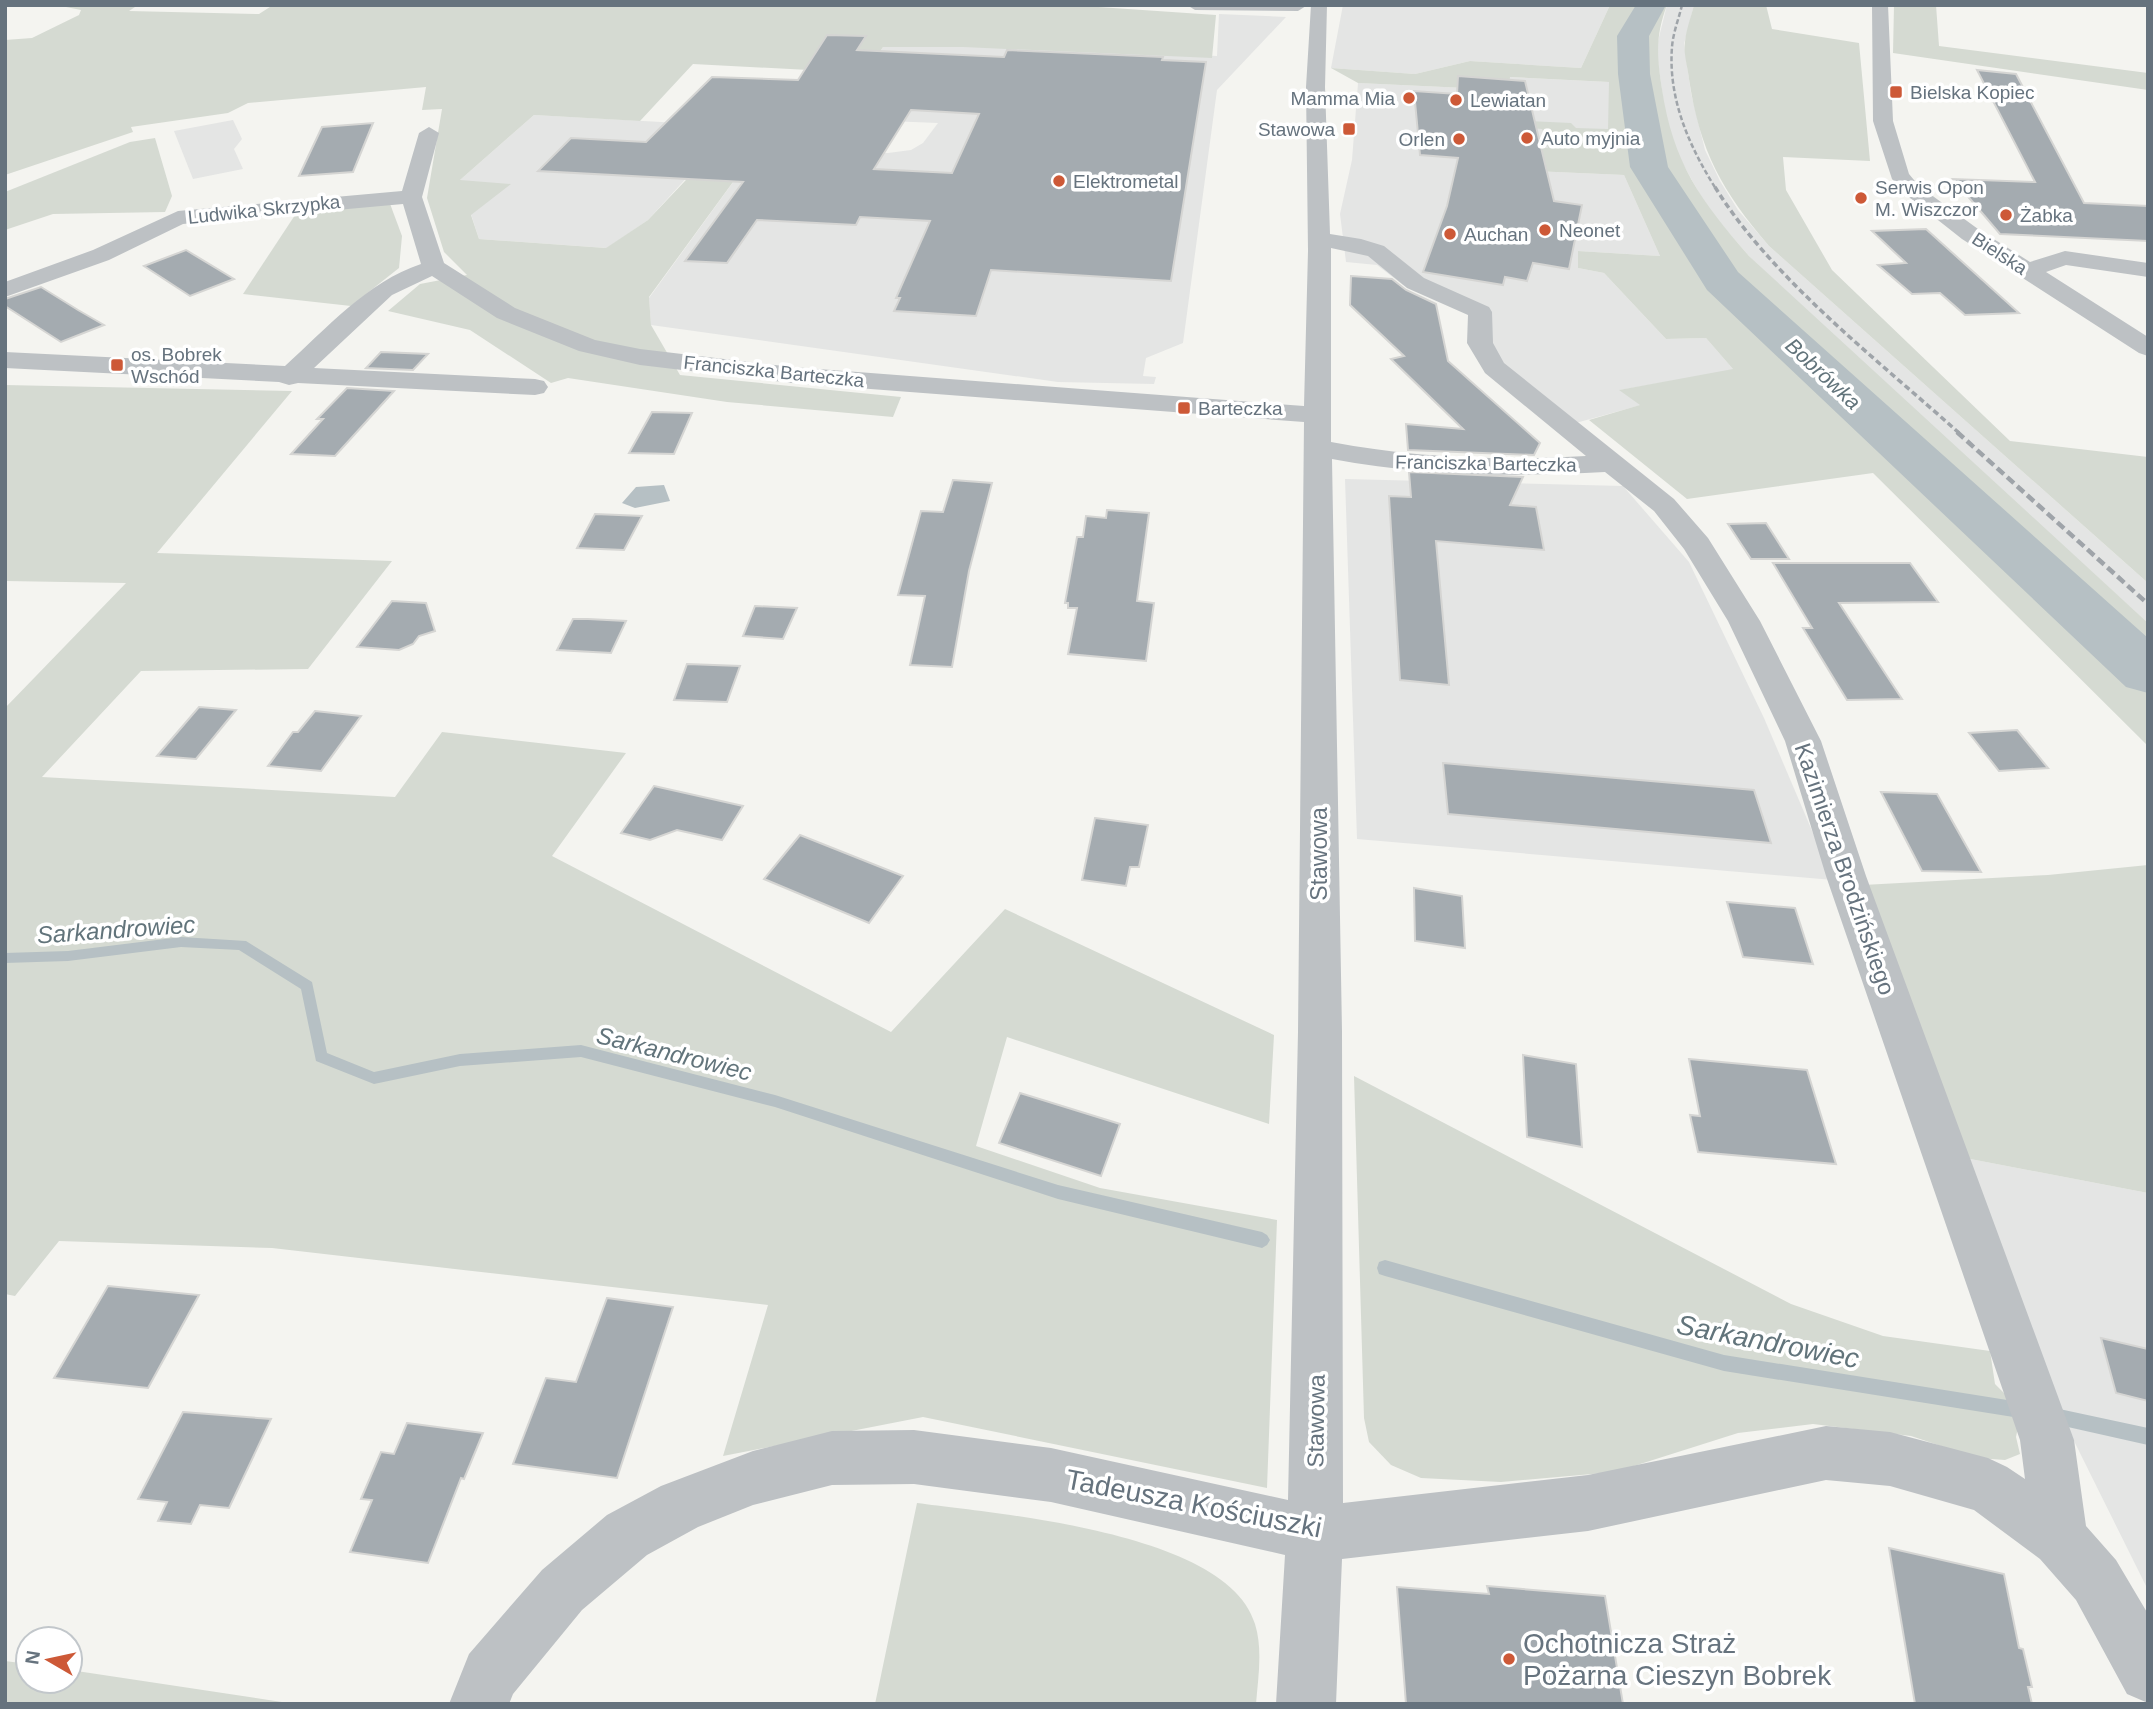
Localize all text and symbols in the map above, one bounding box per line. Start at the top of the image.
place label: Bielska Kopiec [1910,82,2035,103]
marker: Bielska Kopiec [1888,84,1904,100]
place label: Mamma Mia [1290,88,1395,109]
marker: Mamma Mia [1401,90,1417,106]
place label: Lewiatan [1470,90,1546,111]
marker: Lewiatan [1448,92,1464,108]
place label: Stawowa [1258,119,1335,140]
marker: Stawowa [1341,121,1357,137]
place label: Auto myjnia [1541,128,1641,149]
place label: Orlen [1399,129,1445,150]
marker: Auto myjnia [1519,130,1535,146]
marker: Orlen [1451,131,1467,147]
place label: Elektrometal [1073,171,1179,192]
marker: Elektrometal [1051,173,1067,189]
place label: Serwis Opon M. Wiszczor [1875,177,1984,220]
marker: Serwis Opon M. Wiszczor [1853,190,1869,206]
street label: Ludwika Skrzypka [187,191,342,228]
place label: Żabka [2020,205,2073,226]
marker: Żabka [1998,207,2014,223]
place label: Neonet [1559,220,1621,241]
marker: Neonet [1537,222,1553,238]
place label: Auchan [1464,224,1528,245]
marker: Auchan [1442,226,1458,242]
street label: Bielska [1968,228,2031,279]
water label: Bobrówka [1781,333,1865,414]
place label: os. Bobrek Wschód [131,344,222,387]
street label: Franciszka Barteczka [683,352,866,391]
marker: os. Bobrek Wschód [109,357,125,373]
place label: Barteczka [1198,398,1283,419]
marker: Barteczka [1176,400,1192,416]
street label: Franciszka Barteczka [1395,451,1577,476]
street label: Kazimierza Brodzińskiego [1790,740,1900,998]
street label: Stawowa [1306,807,1332,901]
water label: Sarkandrowiec [36,910,196,949]
water label: Sarkandrowiec [594,1021,754,1086]
water label: Sarkandrowiec [1674,1309,1862,1374]
street label: Stawowa [1302,1374,1330,1468]
street label: Tadeusza Kościuszki [1063,1463,1324,1544]
north arrow [14,1625,84,1695]
place label: Ochotnicza Straż Pożarna Cieszyn Bobrek [1523,1628,1832,1691]
text: N [21,1649,44,1666]
marker: Ochotnicza Straż Pożarna Cieszyn Bobrek [1501,1651,1517,1667]

